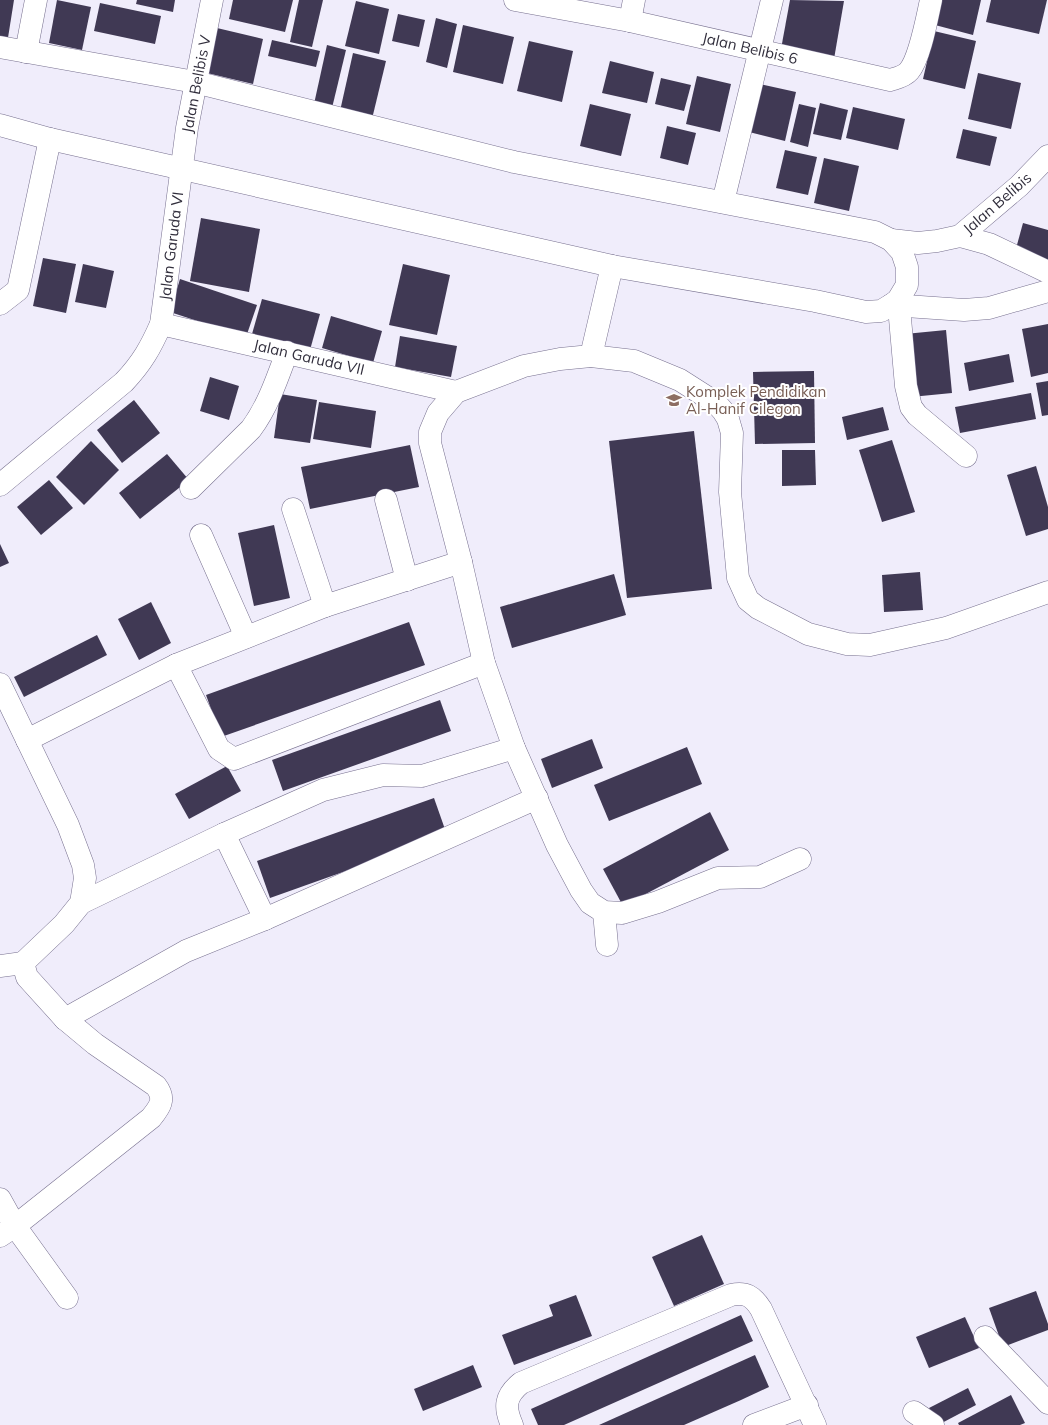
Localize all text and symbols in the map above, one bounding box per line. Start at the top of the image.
street label: Jalan Belibis 6 [700,28,800,68]
street label: Jalan Belibis V [177,33,215,134]
street label: Jalan Belibis [959,168,1035,238]
street label: Jalan Garuda VI [155,190,187,302]
street label: Jalan Garuda VII [252,335,366,379]
place label: Komplek Pendidikan Al-Hanif Cilegon [686,382,826,418]
school or university icon: Komplek Pendidikan Al-Hanif Cilegon [665,391,683,409]

